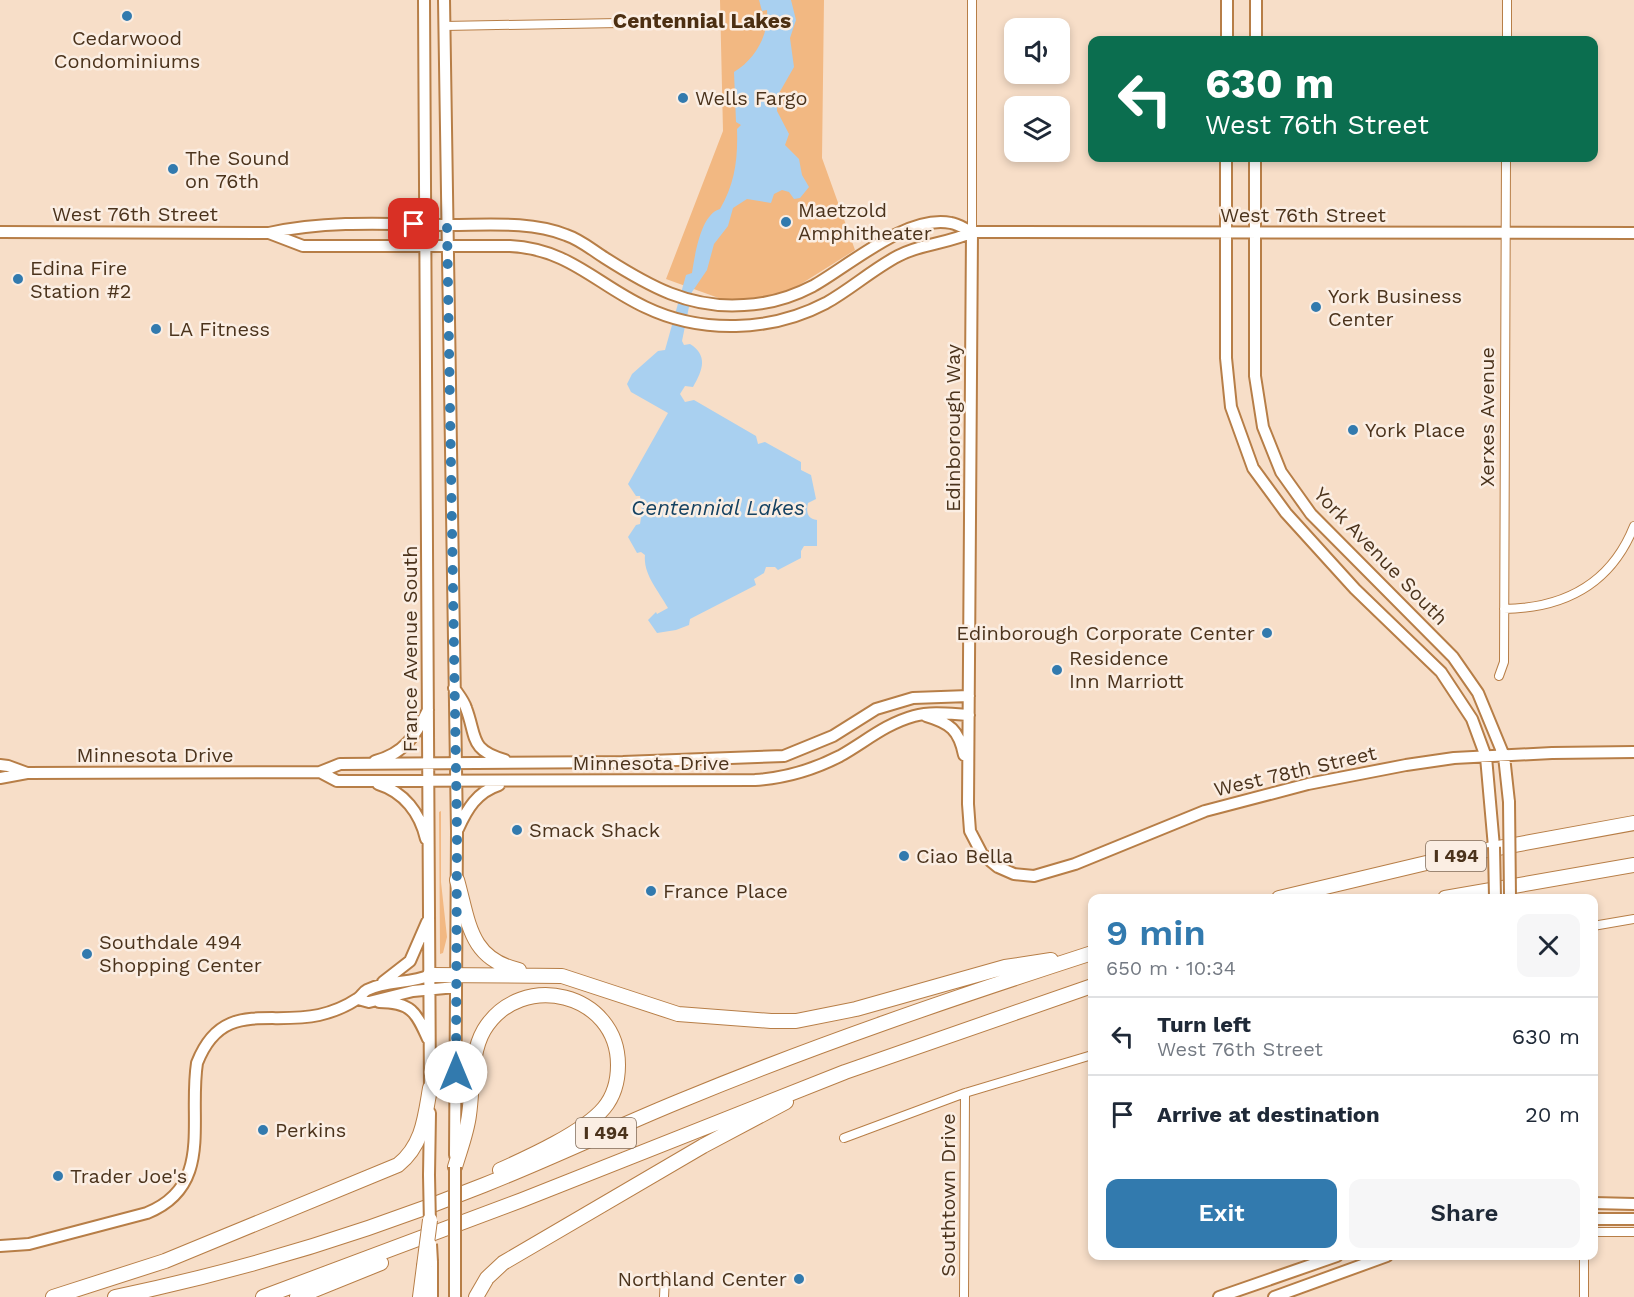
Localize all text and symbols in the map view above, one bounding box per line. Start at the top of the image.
district label: Centennial Lakes [613,8,791,33]
marker: Cedarwood Condominiums [120,9,134,23]
map controls [1004,18,1070,162]
button: sound [1004,18,1070,84]
place label: Cedarwood Condominiums [54,26,200,73]
text: 630 m [1205,59,1334,108]
icon: left [1106,60,1184,138]
place label: Wells Fargo [695,86,807,110]
marker: Wells Fargo [676,91,690,105]
button: layers [1004,96,1070,162]
text: West 76th Street [1205,109,1429,141]
place label: The Sound on 76th [185,146,290,193]
marker: The Sound on 76th [166,162,180,176]
pin [388,198,439,249]
place label: Maetzold Amphitheater [798,198,932,245]
street label: West 76th Street [52,202,219,226]
street label: West 76th Street [1220,203,1387,227]
icon: arrive [397,207,430,240]
marker: Maetzold Amphitheater [779,215,793,229]
place label: Edina Fire Station #2 [30,256,131,303]
marker: Edina Fire Station #2 [11,272,25,286]
place label: York Business Center [1328,284,1462,331]
marker: York Business Center [1309,300,1323,314]
place label: LA Fitness [168,317,270,341]
marker: LA Fitness [149,322,163,336]
street label: Edinborough Way [941,343,965,512]
street label: Xerxes Avenue [1475,347,1499,487]
place label: York Place [1365,418,1465,442]
marker: York Place [1346,423,1360,437]
street label: York Avenue South [1309,482,1453,630]
water label: Centennial Lakes [631,495,805,520]
street label: France Avenue South [398,545,422,753]
place label: Edinborough Corporate Center [956,621,1255,645]
marker: Edinborough Corporate Center [1260,626,1274,640]
place label: Residence Inn Marriott [1069,646,1184,693]
marker: Residence Inn Marriott [1050,663,1064,677]
street label: West 78th Street [1211,741,1379,801]
street label: Minnesota Drive [77,743,233,767]
street label: Minnesota Drive [573,751,729,775]
place label: Smack Shack [529,818,660,842]
marker: Smack Shack [510,823,524,837]
road number: I 494 [1426,841,1486,871]
place label: Ciao Bella [916,844,1013,868]
marker: Ciao Bella [897,849,911,863]
place label: France Place [663,879,788,903]
marker: France Place [644,884,658,898]
text: 9 min [1106,912,1206,954]
button: close [1517,914,1580,977]
place label: Southdale 494 Shopping Center [99,930,262,977]
marker: Southdale 494 Shopping Center [80,947,94,961]
text: 650 m · 10:34 [1106,956,1236,980]
text: Turn left [1157,1012,1251,1037]
icon: left [1106,1020,1139,1053]
text: 630 m [1512,1024,1580,1049]
text: West 76th Street [1157,1037,1323,1061]
position arrow [424,1040,488,1104]
icon: arrive [1106,1098,1139,1131]
text: Arrive at destination [1157,1102,1380,1127]
text: 20 m [1525,1102,1580,1127]
street label: Southtown Drive [936,1113,960,1277]
place label: Perkins [275,1118,346,1142]
road number: I 494 [576,1118,636,1148]
marker: Perkins [256,1123,270,1137]
place label: Trader Joe's [70,1164,187,1188]
marker: Trader Joe's [51,1169,65,1183]
button: Exit [1106,1179,1337,1248]
button: Share [1349,1179,1580,1248]
place label: Northland Center [617,1267,787,1291]
marker: Northland Center [792,1272,806,1286]

